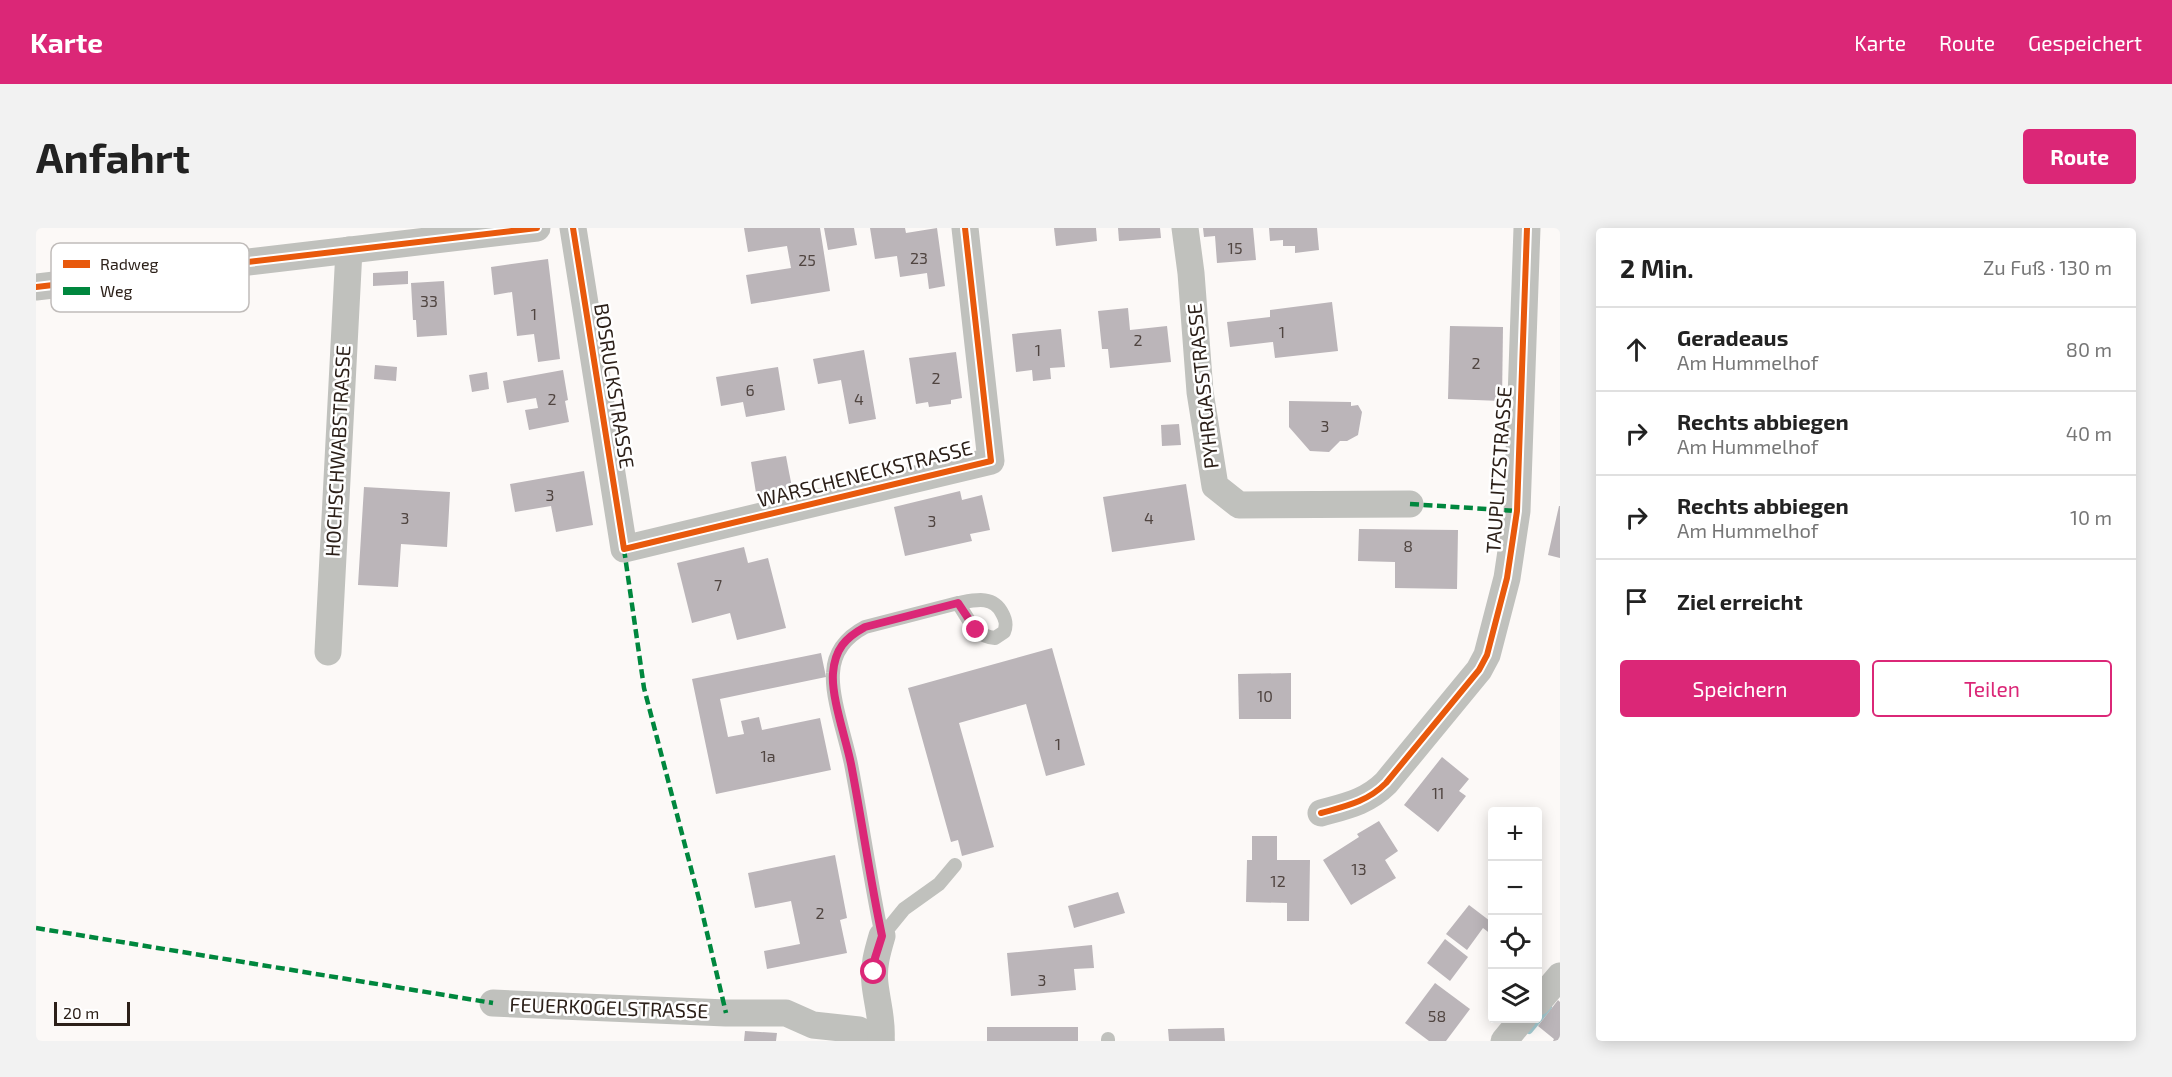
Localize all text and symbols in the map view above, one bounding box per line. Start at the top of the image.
text: Karte [30,25,103,59]
text: Karte [1854,30,1906,55]
text: Route [1939,30,1995,55]
text: Gespeichert [2028,30,2142,55]
button: Route [2023,129,2136,184]
text: Anfahrt [36,131,190,181]
house number: 15 [1228,238,1242,257]
legend [51,243,249,312]
house number: 23 [910,248,928,267]
house number: 25 [798,250,816,269]
text: 2 Min. [1620,252,1694,283]
text: Radweg [100,254,159,273]
text: Zu Fuß · 130 m [1983,255,2112,279]
text: Weg [100,281,132,300]
house number: 33 [420,291,438,310]
street label: BOSRUCKSTRASSE [590,301,640,470]
street label: PYHRGASSTRASSE [1181,302,1223,470]
house number: 1 [531,304,537,323]
house number: 1 [1279,322,1285,341]
text: Geradeaus [1677,324,1788,350]
house number: 2 [1134,330,1143,349]
icon: ahead [1620,333,1653,366]
text: 80 m [2066,337,2112,361]
house number: 1 [1035,340,1041,359]
street label: HOCHSCHWABSTRASSE [319,344,355,557]
text: Am Hummelhof [1677,350,1818,374]
house number: 2 [1472,353,1481,372]
house number: 2 [932,368,941,387]
house number: 6 [745,380,755,399]
street label: TAUPLITZSTRASSE [1480,385,1516,554]
house number: 2 [548,389,557,408]
house number: 4 [854,389,864,408]
text: Rechts abbiegen [1677,408,1849,434]
house number: 3 [1321,416,1329,435]
icon: right [1620,417,1653,450]
text: 40 m [2066,421,2112,445]
text: Am Hummelhof [1677,434,1818,458]
street label: WARSCHENECKSTRASSE [755,435,974,511]
house number: 3 [546,485,554,504]
text: Rechts abbiegen [1677,492,1849,518]
icon: right [1620,501,1653,534]
text: 10 m [2070,505,2112,529]
house number: 3 [401,508,409,527]
house number: 4 [1144,508,1154,527]
house number: 3 [928,511,936,530]
text: Am Hummelhof [1677,518,1818,542]
house number: 8 [1403,536,1413,555]
house number: 7 [714,575,722,594]
icon: arrive [1620,585,1653,618]
text: Ziel erreicht [1677,588,1803,614]
route end [962,616,988,642]
button: Speichern [1620,660,1860,717]
button: Teilen [1872,660,2112,717]
house number: 10 [1257,686,1273,705]
house number: 1 [1055,734,1061,753]
house number: 1a [760,746,776,765]
house number: 11 [1432,783,1444,802]
map controls [1488,807,1542,1023]
button: + [1488,807,1542,861]
house number: 13 [1351,859,1367,878]
button: − [1488,861,1542,915]
house number: 12 [1270,871,1286,890]
house number: 2 [816,903,825,922]
button: locate [1488,915,1542,969]
route start [860,958,886,984]
button: layers [1488,969,1542,1023]
house number: 3 [1038,970,1046,989]
street label: FEUERKOGELSTRASSE [509,992,709,1022]
scale bar [54,999,130,1026]
text: 20 m [63,1003,99,1022]
house number: 58 [1428,1006,1446,1025]

